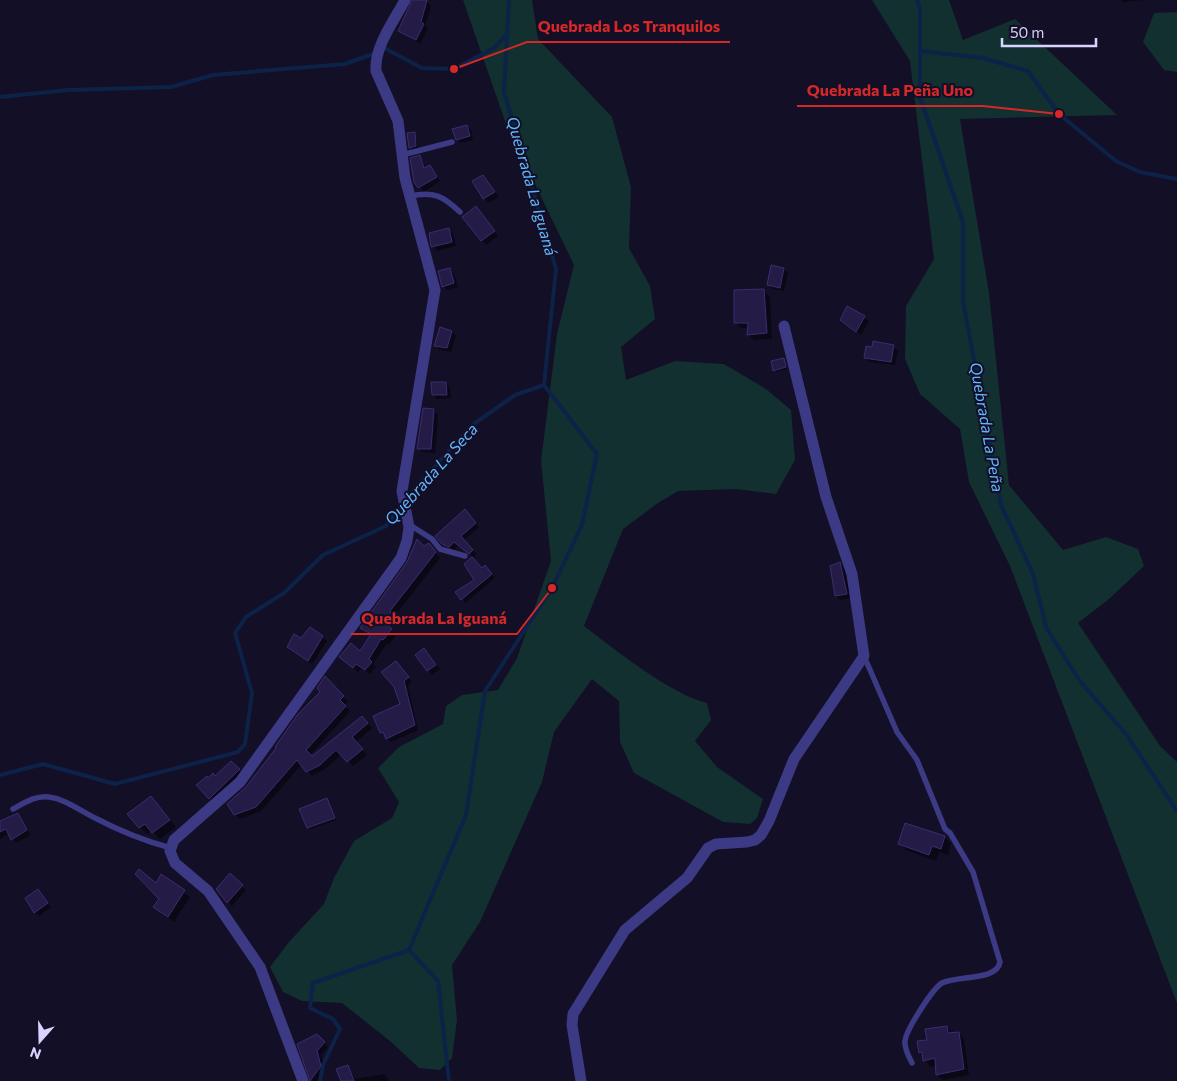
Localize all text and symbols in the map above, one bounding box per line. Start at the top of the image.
callout: Quebrada Los Tranquilos [527,11,730,42]
scale bar [1002,15,1096,47]
text: Quebrada Los Tranquilos [538,16,720,35]
text: 50 m [1010,23,1044,41]
callout: Quebrada La Peña Uno [797,75,983,106]
text: Quebrada La Peña Uno [807,80,974,99]
water label: Quebrada La Iguaná [504,114,562,258]
water label: Quebrada La Peña [967,361,1008,493]
water label: Quebrada La Seca [380,419,481,528]
callout: Quebrada La Iguaná [351,603,517,634]
text: Quebrada La Iguaná [361,608,507,627]
north arrow [15,1016,65,1066]
text: N [28,1044,43,1063]

